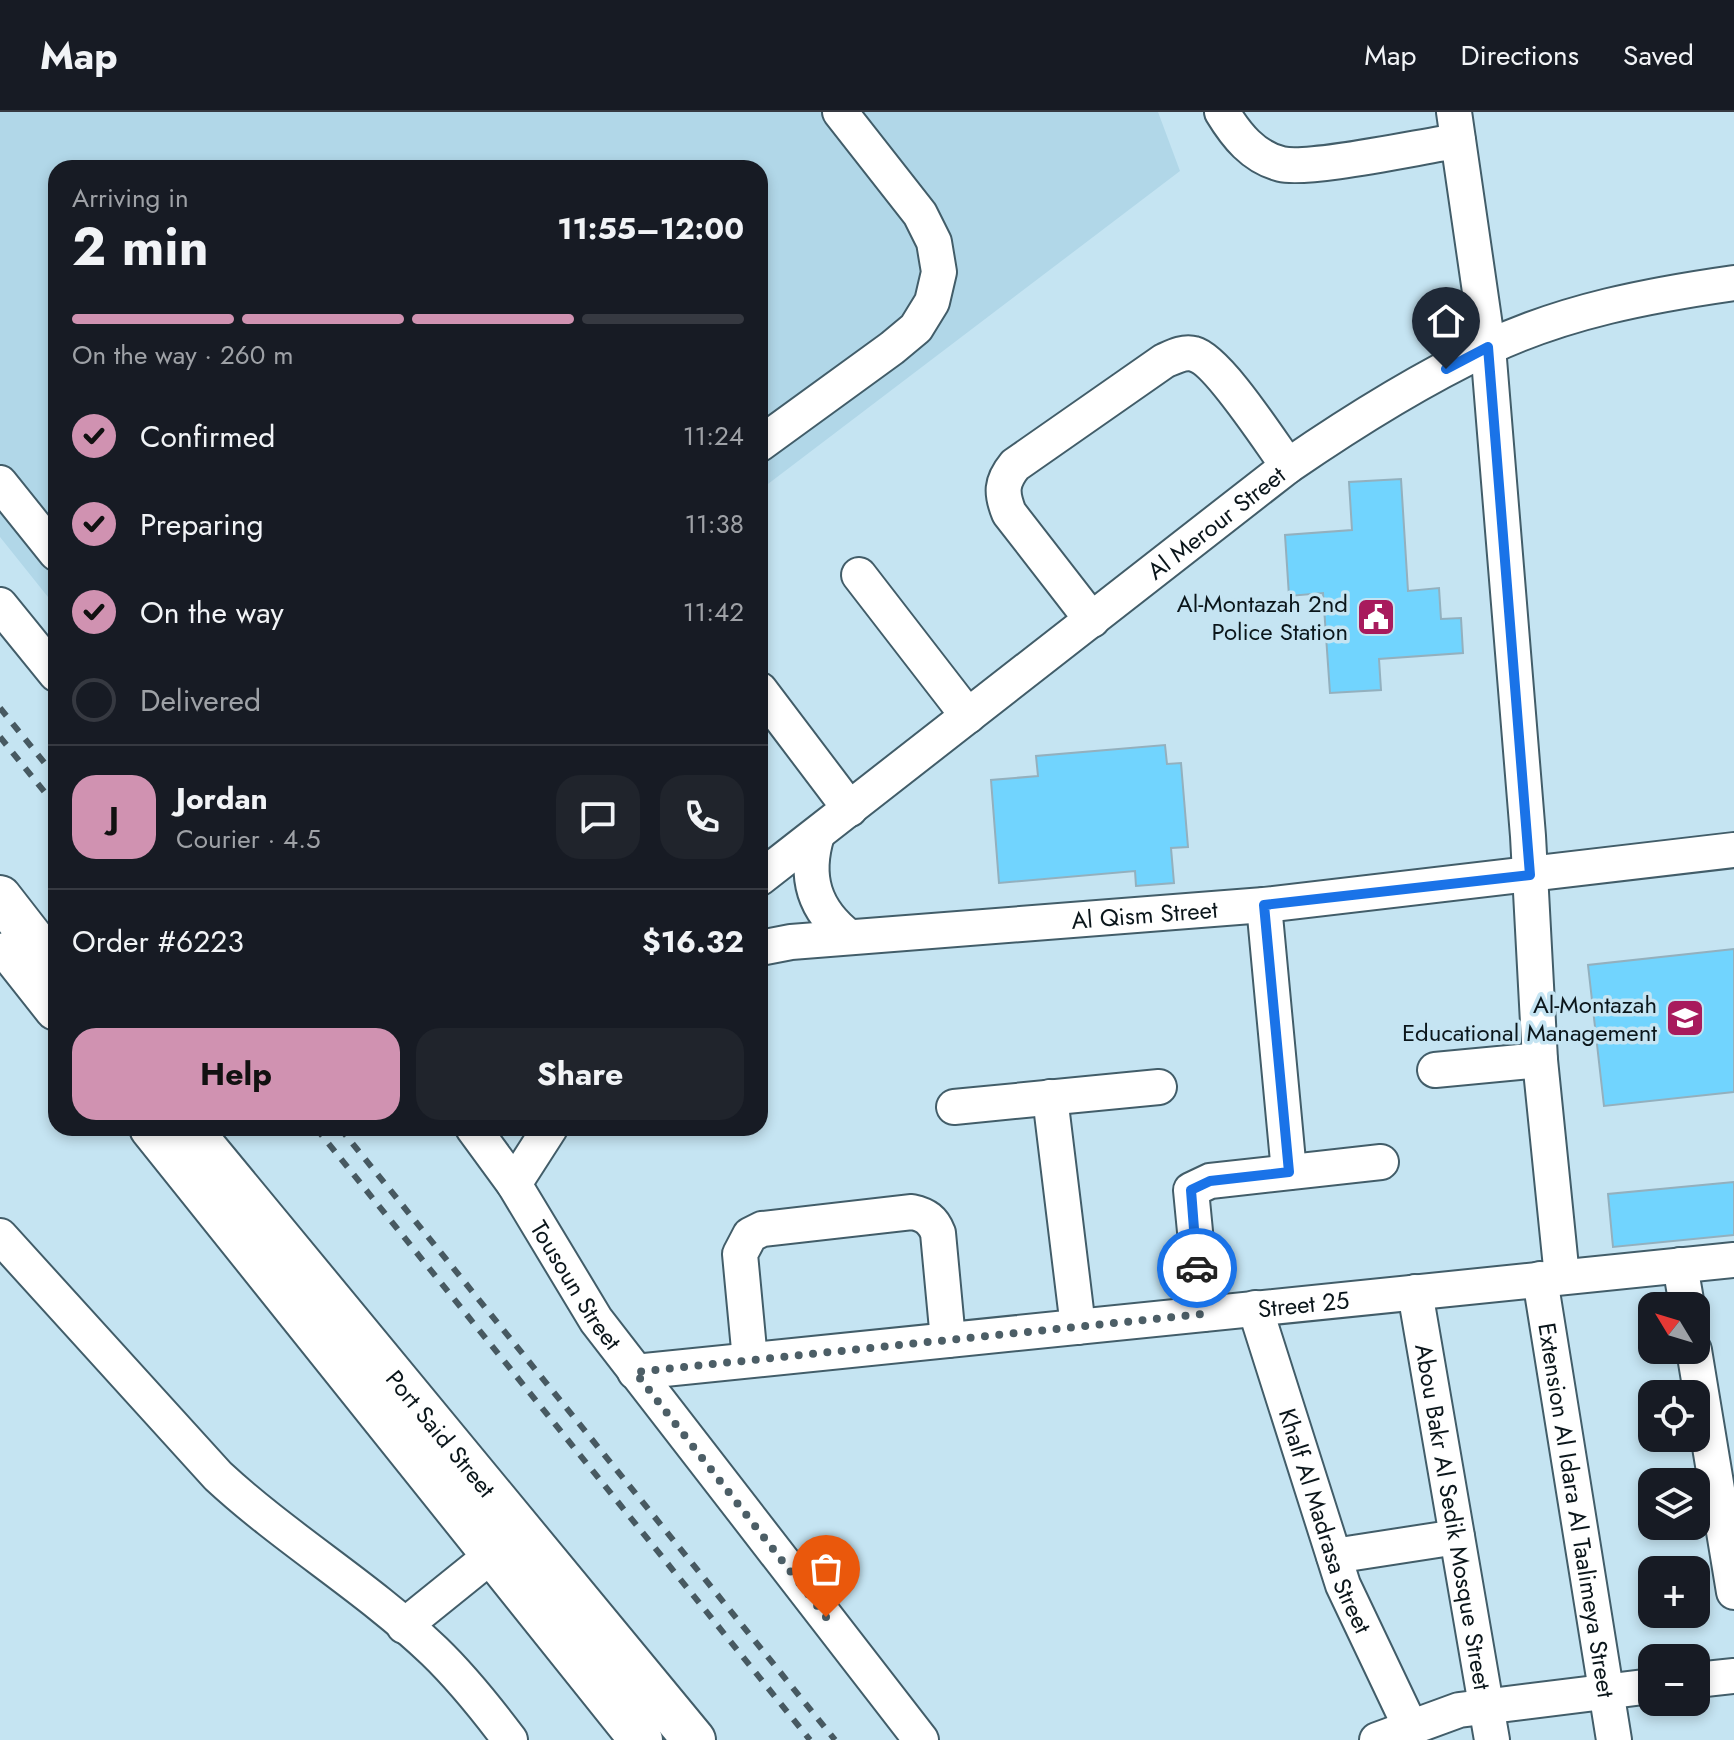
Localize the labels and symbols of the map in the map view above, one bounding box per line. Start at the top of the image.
pin [1412,287,1480,369]
street label: Al Merour Street [1139,457,1292,588]
place label: Al-Montazah 2nd Police Station [1177,586,1348,649]
public building icon: Al-Montazah 2nd Police Station [1355,596,1397,638]
street label: Al Qism Street [1070,891,1219,938]
place label: Al-Montazah Educational Management [1402,987,1657,1050]
school or university icon: Al-Montazah Educational Management [1664,997,1706,1039]
street label: Tousoun Street [522,1214,630,1357]
courier [1157,1228,1237,1308]
street label: Street 25 [1256,1282,1351,1326]
north arrow [1638,1292,1710,1364]
street label: Extension Al Idara Al Taalimeya Street [1530,1320,1624,1700]
street label: Abou Bakr Al Sedik Mosque Street [1407,1341,1501,1693]
street label: Port Said Street [378,1362,504,1505]
street label: Khalf Al Madrasa Street [1270,1404,1381,1639]
pin [792,1535,860,1617]

